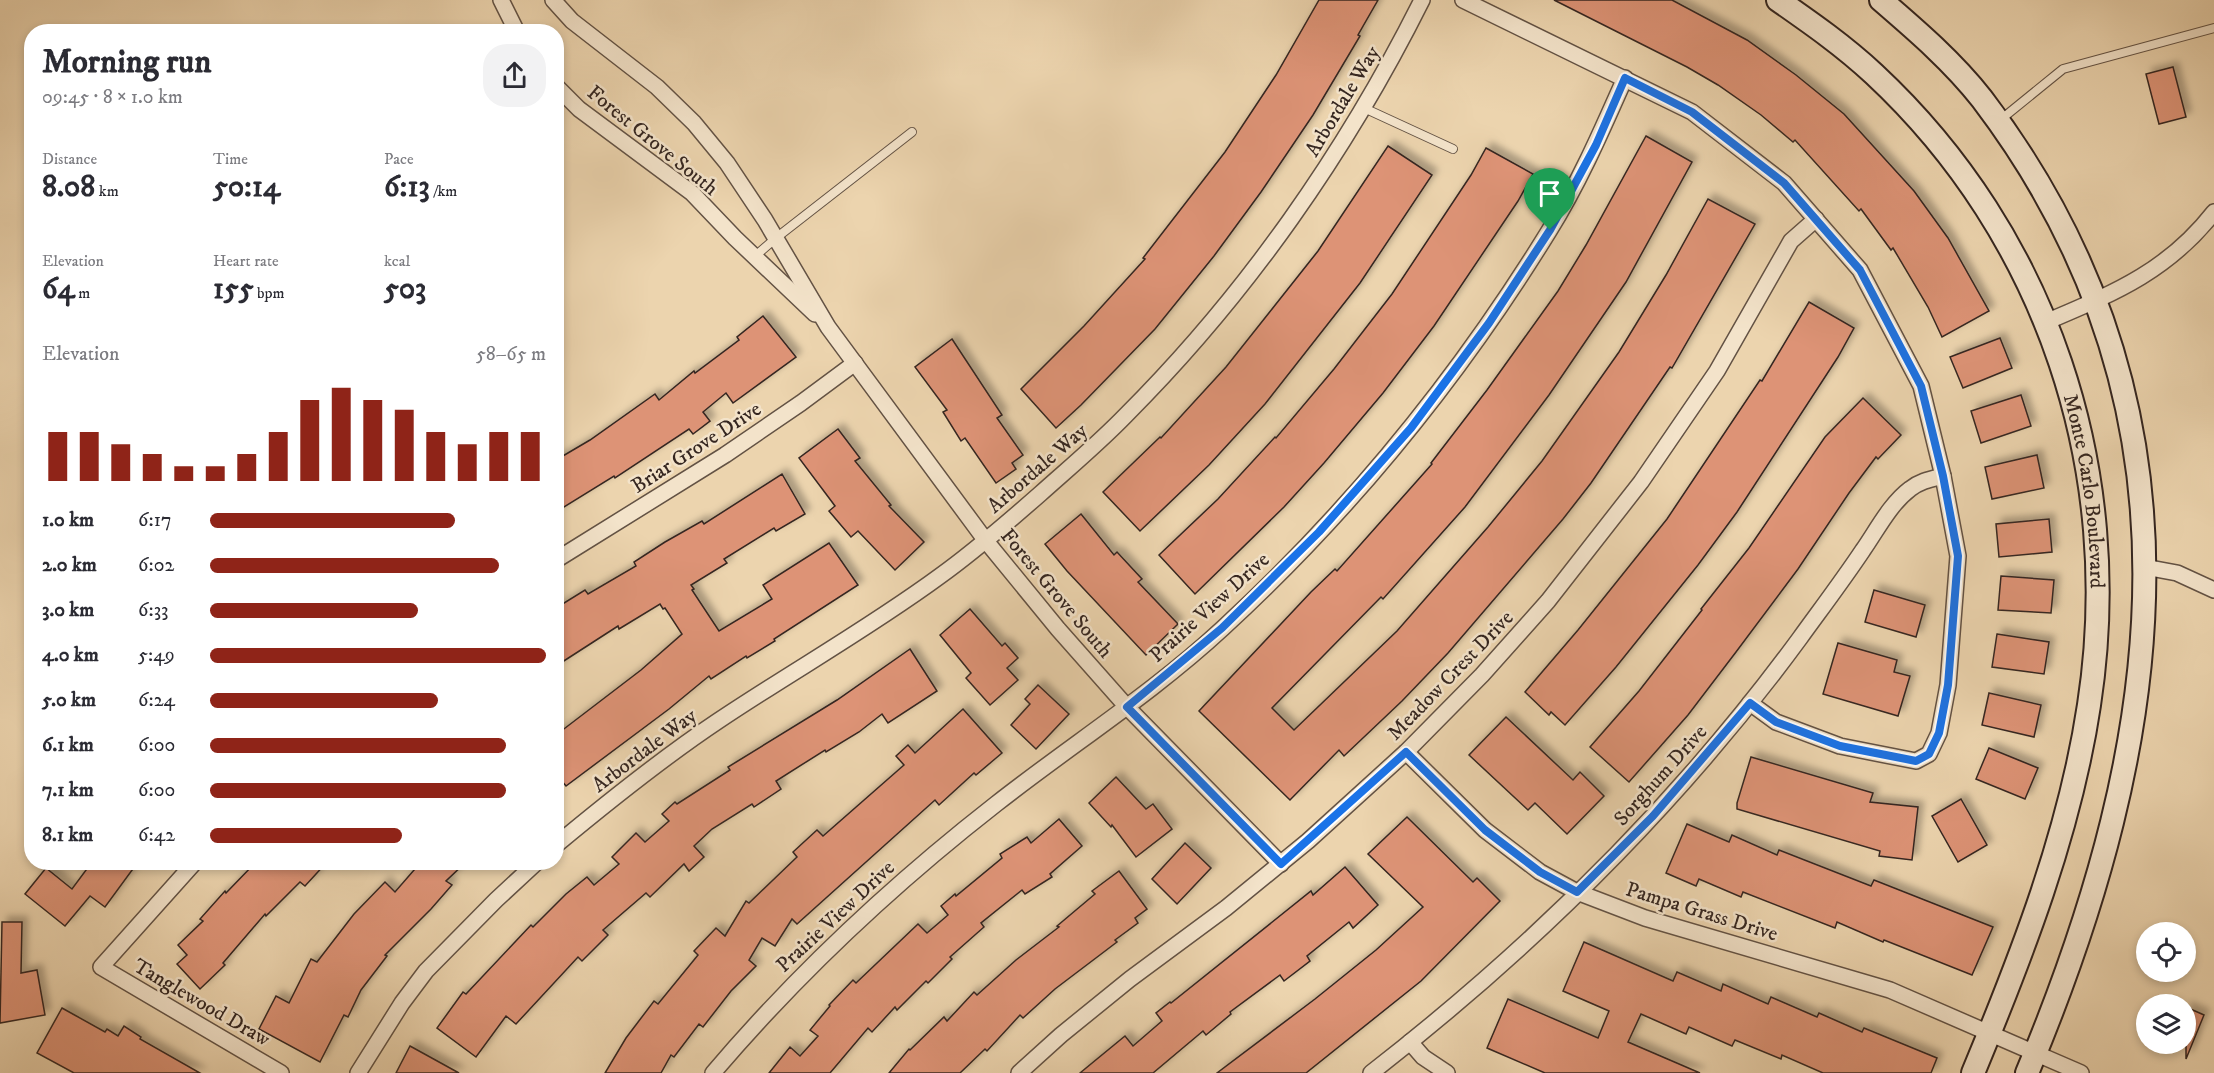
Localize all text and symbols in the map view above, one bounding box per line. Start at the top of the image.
street label: Arbordale Way [1300,41,1387,162]
text: Morning run [42,42,211,83]
button: share [483,44,546,107]
street label: Forest Grove South [582,80,723,202]
text: 09:45 · 8 × 1.0 km [42,85,183,110]
text: Distance [42,149,97,169]
text: Time [213,149,248,169]
text: Pace [384,149,414,169]
pin [1524,168,1575,230]
text: 8.08 [42,169,95,206]
text: 50:14 [213,169,280,206]
text: 6:13 [384,169,430,206]
icon: arrive [1533,177,1566,210]
text: km [95,181,119,201]
text: /km [430,181,457,201]
text: Elevation [42,251,104,271]
text: Heart rate [213,251,279,271]
text: kcal [384,251,410,271]
text: 64 [42,271,75,308]
text: 155 [213,271,254,308]
text: 503 [384,271,426,308]
text: m [75,283,90,303]
text: bpm [254,283,285,303]
text: Elevation [42,342,119,367]
text: 58–65 m [476,342,546,367]
street label: Monte Carlo Boulevard [2057,391,2110,589]
street label: Briar Grove Drive [627,396,767,499]
street label: Arbordale Way [982,417,1094,519]
text: 1.0 km [42,508,94,533]
text: 6:17 [138,508,172,533]
street label: Forest Grove South [994,524,1118,664]
street label: Prairie View Drive [1144,547,1275,668]
text: 2.0 km [42,553,97,578]
text: 6:02 [138,553,174,578]
text: 3.0 km [42,598,94,623]
text: 6:33 [138,598,169,623]
street label: Meadow Crest Drive [1382,605,1519,746]
text: 4.0 km [42,643,99,668]
text: 5:49 [138,643,175,668]
text: 5.0 km [42,688,96,713]
text: 6:24 [138,688,175,713]
street label: Arbordale Way [587,702,703,799]
street label: Sorghum Drive [1609,719,1713,832]
text: 6.1 km [42,733,94,758]
text: 6:00 [138,733,175,758]
text: 7.1 km [42,778,94,803]
text: 6:00 [138,778,175,803]
text: 8.1 km [42,823,93,848]
text: 6:42 [138,823,175,848]
street label: Prairie View Drive [771,855,901,978]
street label: Pampa Grass Drive [1623,876,1781,948]
map controls [2136,922,2196,1054]
button: locate [2136,922,2196,982]
street label: Tanglewood Draw [128,953,275,1053]
button: layers [2136,994,2196,1054]

